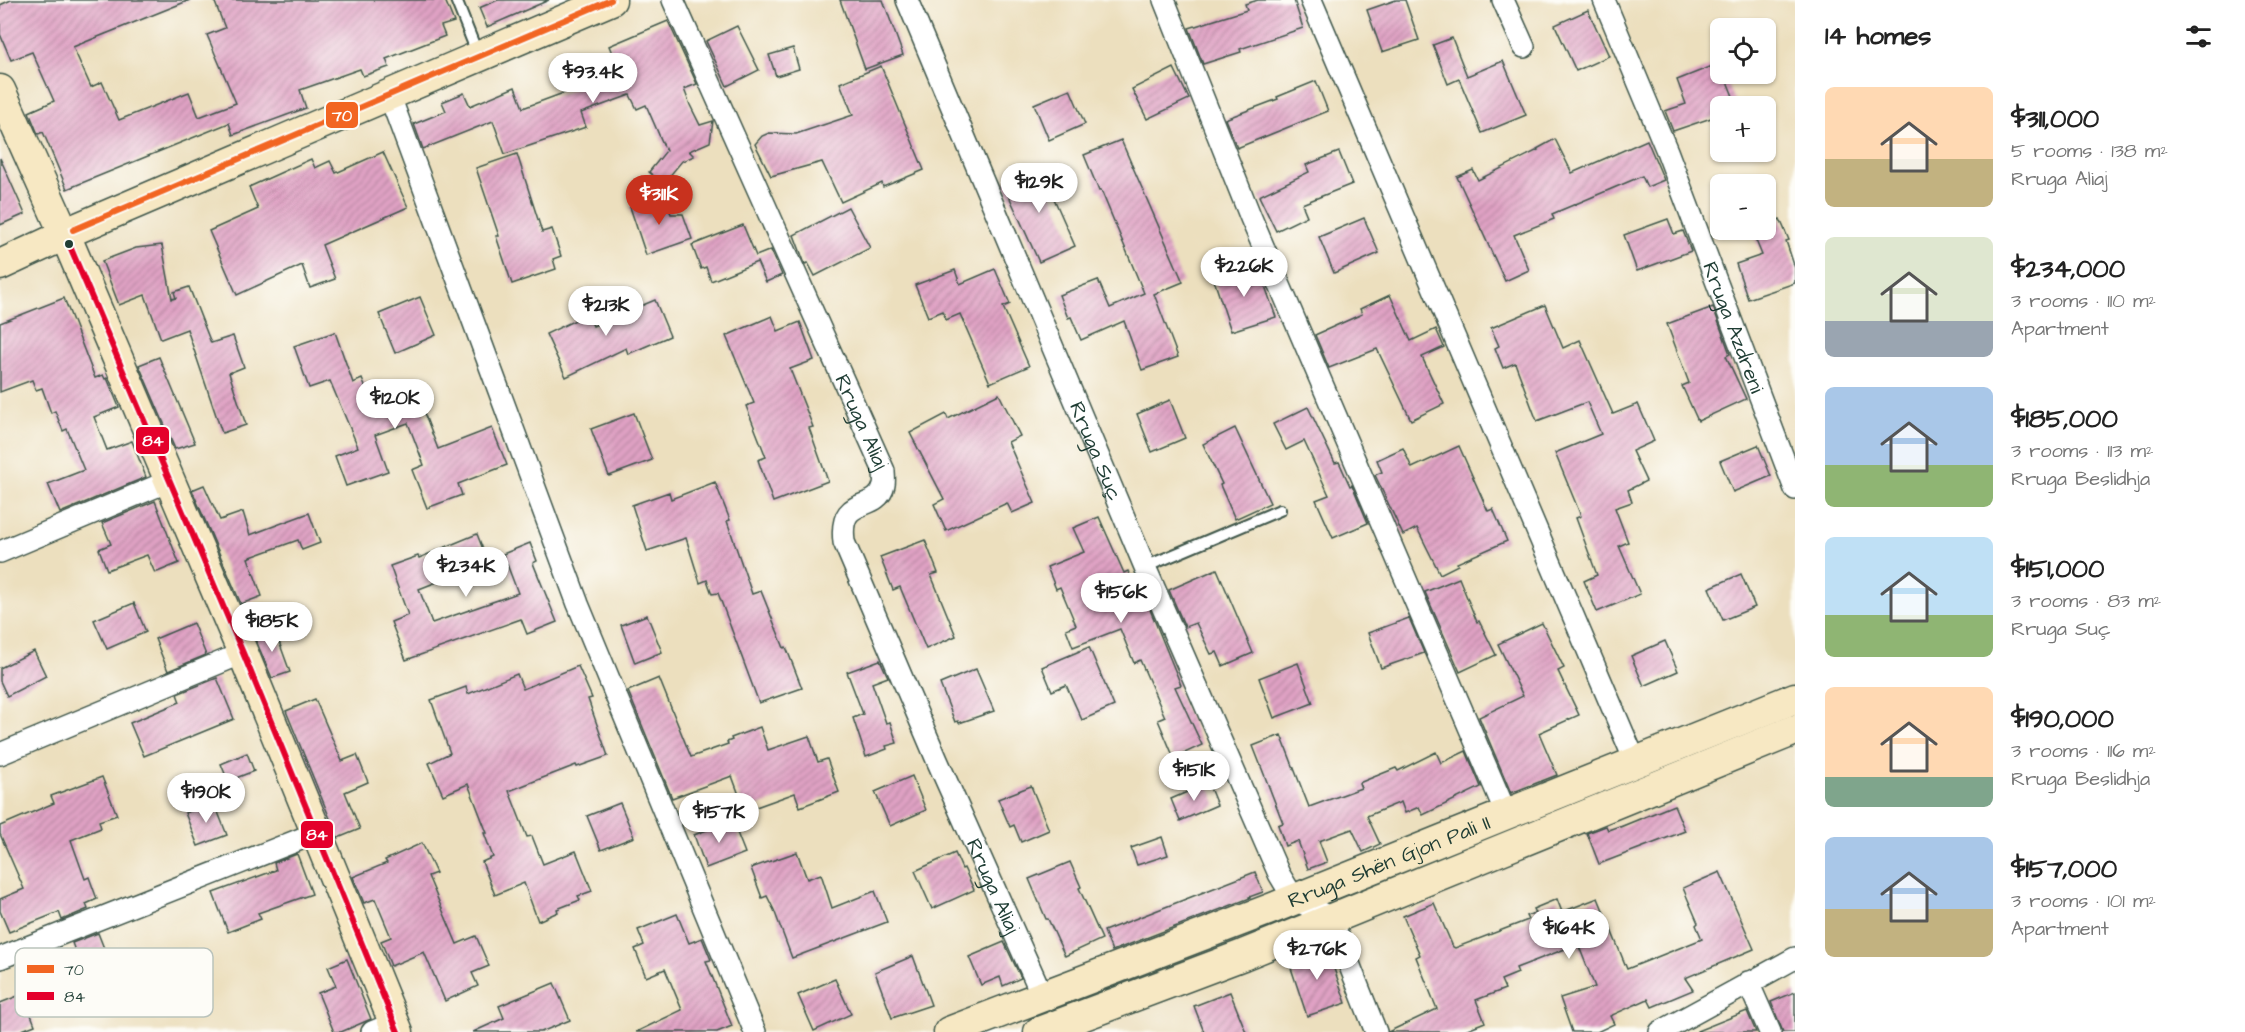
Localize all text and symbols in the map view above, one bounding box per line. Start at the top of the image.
map controls [1710,18,1776,240]
button: locate [1710,18,1776,84]
text: 14 homes [1825,18,1931,54]
icon: filters [2182,20,2215,53]
pin: $93.4K [544,53,642,104]
text: $93.4K [562,58,624,86]
button: + [1710,96,1776,162]
line badge: 70 [325,101,359,129]
text: $311,000 [2011,101,2099,137]
text: 70 [331,105,352,127]
icon: home [1873,111,1945,183]
text: 5 rooms · 138 m² [2011,137,2168,165]
pin: $129K [997,163,1081,214]
text: Rruga Aliaj [2011,165,2108,193]
text: $129K [1015,168,1063,196]
button: − [1710,174,1776,240]
pin: $311K [617,175,701,226]
text: $311K [640,180,678,208]
unlabelled marker [63,238,75,250]
pin: $226K [1202,247,1286,298]
text: $234,000 [2011,251,2125,287]
text: $226K [1215,252,1273,280]
street label: Rruga Azdreni [1696,257,1772,397]
icon: home [1873,261,1945,333]
pin: $213K [564,286,648,337]
text: 3 rooms · 110 m² [2011,287,2156,315]
text: $213K [582,291,630,319]
text: Apartment [2011,315,2109,343]
street label: Rruga Aliaj [828,369,896,474]
pin: $120K [353,379,437,430]
text: $120K [370,384,420,412]
street label: Rruga Suç [1063,397,1130,505]
text: $185,000 [2011,401,2118,437]
icon: home [1873,411,1945,483]
line badge: 84 [135,426,170,455]
text: 84 [142,430,164,452]
text: 3 rooms · 113 m² [2011,437,2154,465]
text: Rruga Beslidhja [2011,465,2150,493]
pin: $234K [424,547,508,598]
text: $151,000 [2011,551,2104,587]
text: $234K [437,552,495,580]
icon: home [1873,561,1945,633]
pin: $156K [1079,573,1163,624]
text: $156K [1095,578,1147,606]
text: 3 rooms · 83 m² [2011,587,2161,615]
pin: $185K [230,602,314,653]
text: $185K [246,607,298,635]
text: Rruga Suç [2011,615,2111,643]
text: $190,000 [2011,701,2114,737]
icon: home [1873,711,1945,783]
text: 3 rooms · 116 m² [2011,737,2156,765]
pin: $151K [1152,751,1236,802]
text: $151K [1173,756,1215,784]
text: Rruga Beslidhja [2011,765,2150,793]
pin: $190K [164,773,248,824]
text: $190K [181,778,231,806]
pin: $157K [677,793,761,844]
text: $157K [693,798,745,826]
street label: Rruga Shën Gjon Pali II [1284,808,1495,915]
line badge: 84 [300,820,334,849]
text: 84 [306,824,328,846]
street label: Rruga Aliaj [959,834,1027,938]
text: $157,000 [2011,851,2117,887]
icon: home [1873,861,1945,933]
text: 3 rooms · 101 m² [2011,887,2156,915]
pin: $164K [1527,909,1611,960]
text: $164K [1543,914,1595,942]
text: Apartment [2011,915,2109,943]
pin: $276K [1275,930,1359,981]
text: $276K [1287,935,1347,963]
legend [15,948,213,1017]
text: 70 [64,959,84,981]
text: 84 [64,986,85,1008]

